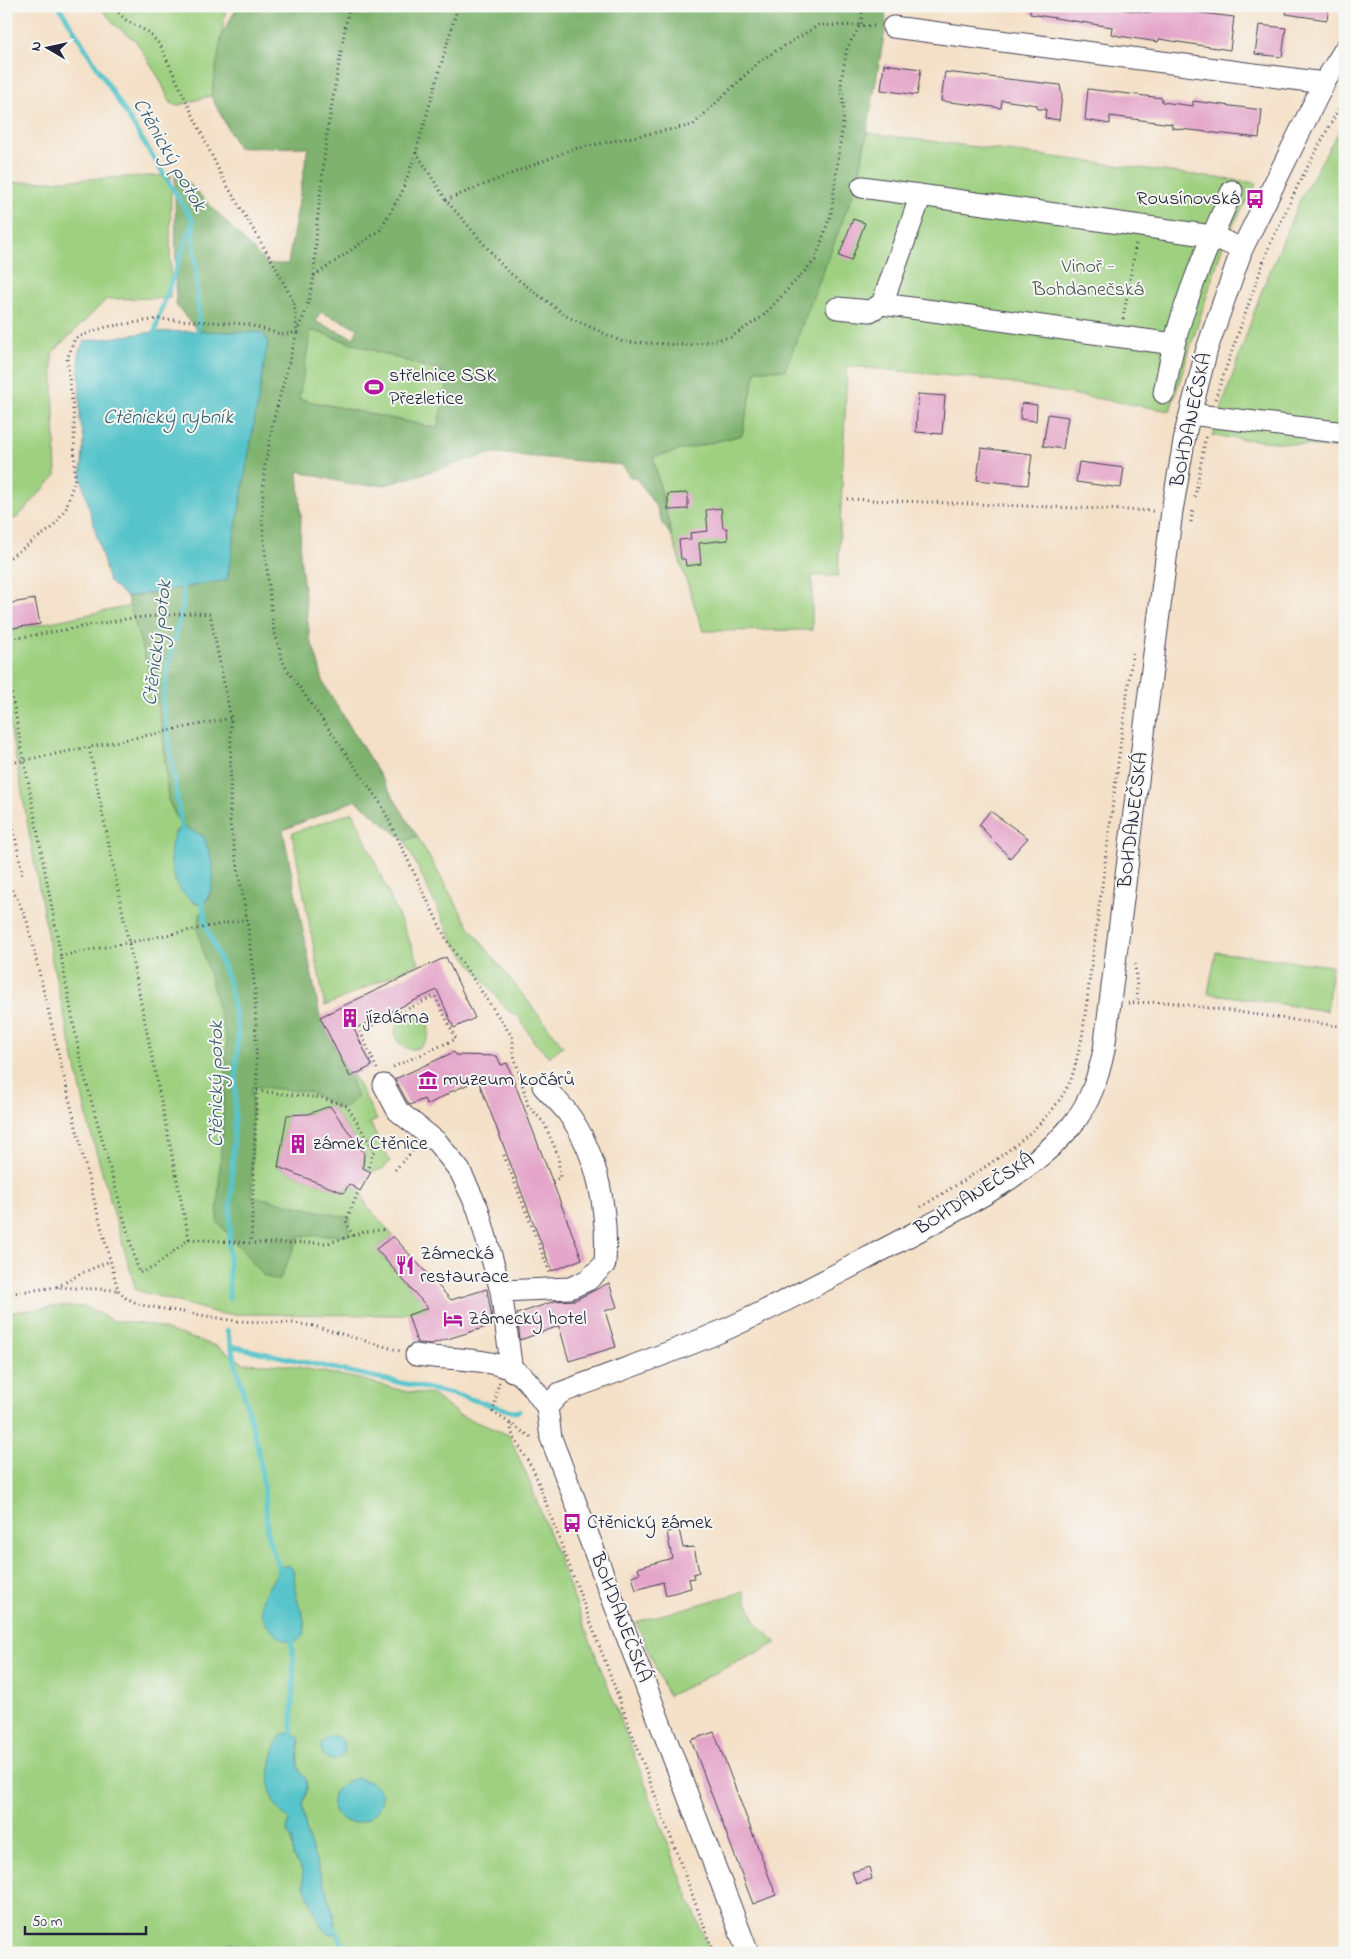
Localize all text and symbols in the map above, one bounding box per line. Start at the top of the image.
north arrow [22,22,72,72]
text: N [26,40,48,53]
water label: Ctěnický potok [124,93,214,218]
place label: Rousínovská [1136,185,1240,214]
bus stop icon: Rousínovská [1244,188,1266,210]
park label: Vinoř - Bohdanečská [1031,253,1144,305]
street label: BOHDANEČSKÁ [1163,350,1220,491]
place label: střelnice SSK Přezletice [389,362,496,414]
sports icon: střelnice SSK Přezletice [363,376,385,398]
water label: Ctěnický rybník [103,403,234,433]
water label: Ctěnický potok [135,578,181,708]
street label: BOHDANEČSKÁ [1111,750,1157,891]
place label: jízdárna [362,1004,429,1033]
building icon: jízdárna [339,1007,361,1029]
water label: Ctěnický potok [202,1020,232,1147]
place label: muzeum kočárů [443,1066,575,1095]
museum icon: muzeum kočárů [417,1069,439,1091]
place label: zámek Ctěnice [313,1130,428,1159]
building icon: zámek Ctěnice [287,1133,309,1155]
street label: BOHDANEČSKÁ [909,1146,1041,1244]
place label: Zámecká restaurace [420,1240,509,1292]
restaurant icon: Zámecká restaurace [394,1254,416,1276]
place label: Zámecký hotel [468,1305,587,1334]
hotel icon: Zámecký hotel [442,1308,464,1330]
place label: Ctěnický zámek [587,1509,713,1538]
bus stop icon: Ctěnický zámek [561,1512,583,1534]
street label: BOHDANEČSKÁ [582,1548,658,1687]
scale bar [25,1904,146,1936]
text: 50 m [32,1911,63,1933]

